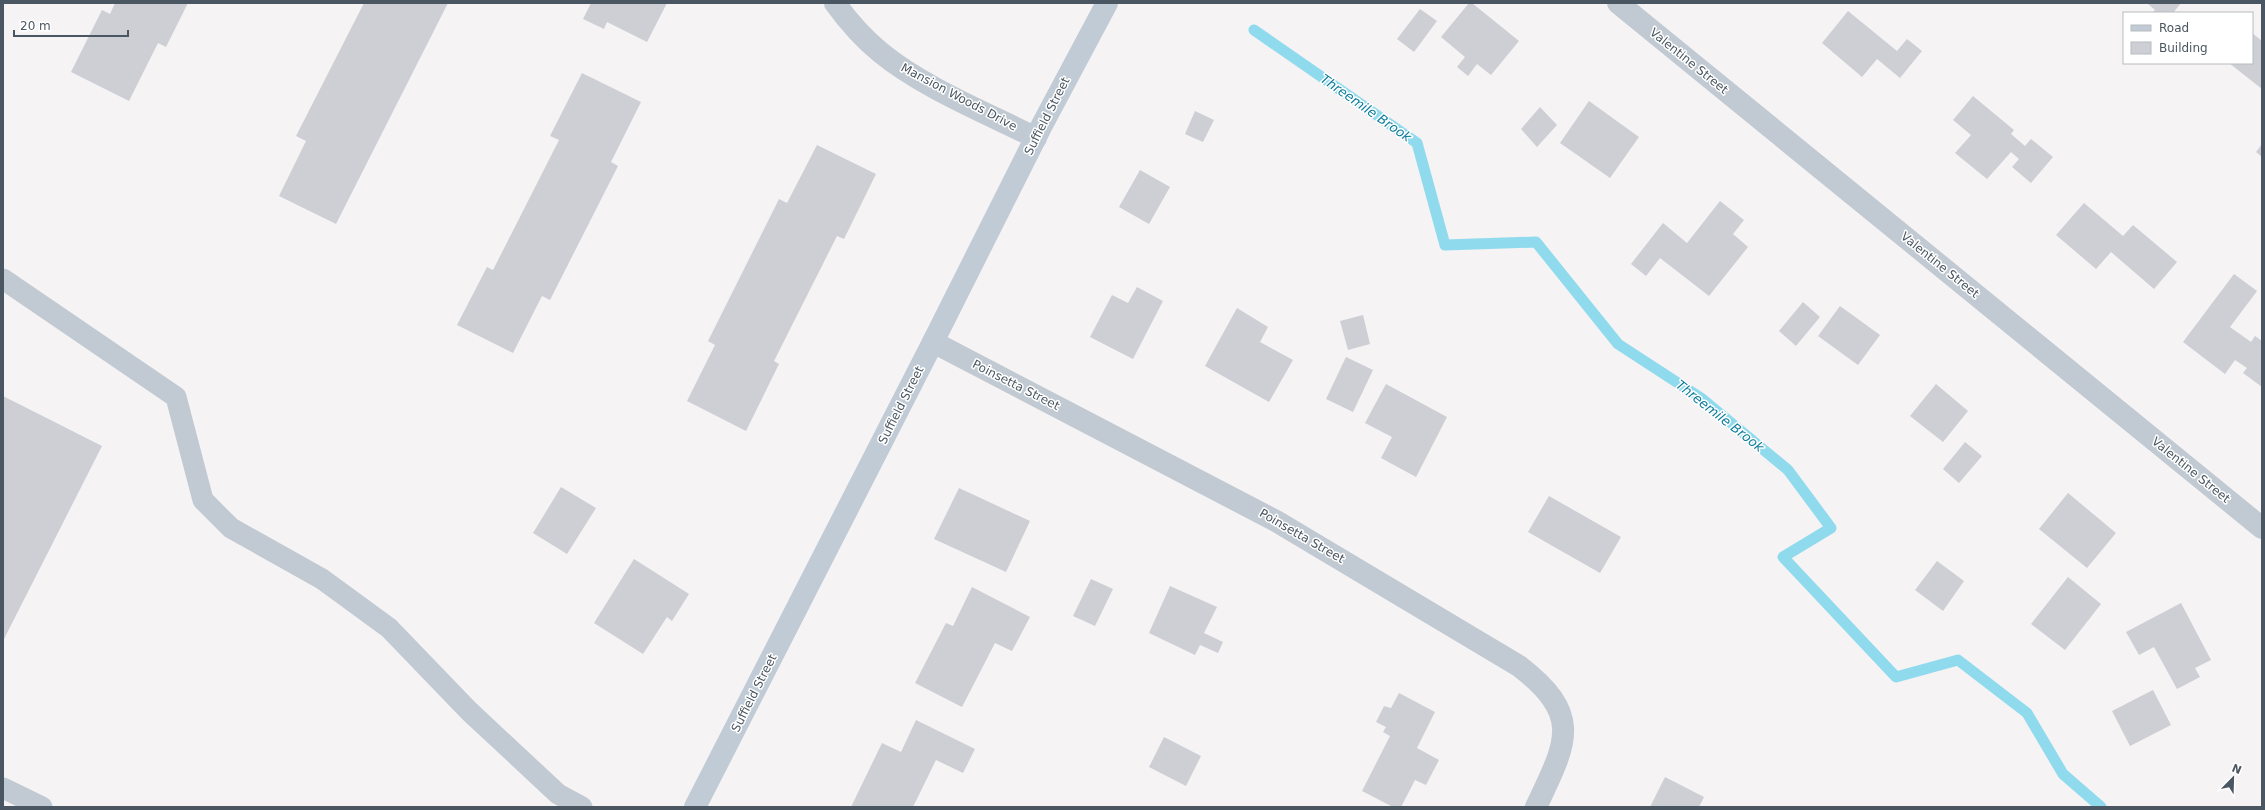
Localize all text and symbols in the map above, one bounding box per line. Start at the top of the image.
scale bar [14,12,128,38]
legend [2123,12,2253,64]
text: 20 m [20,19,51,33]
text: Road [2159,21,2189,35]
street label: Valentine Street [1647,25,1731,97]
text: Building [2159,41,2208,55]
street label: Mansion Woods Drive [899,60,1019,134]
water label: Threemile Brook [1318,71,1415,145]
street label: Suffield Street [1021,74,1073,157]
street label: Valentine Street [1898,229,1982,301]
street label: Poinsetta Street [970,357,1062,413]
street label: Suffield Street [875,363,927,446]
water label: Threemile Brook [1673,377,1767,455]
street label: Valentine Street [2149,434,2233,506]
street label: Poinsetta Street [1257,506,1347,566]
street label: Suffield Street [728,651,780,734]
north arrow [2213,758,2253,798]
text: N [2230,761,2243,777]

